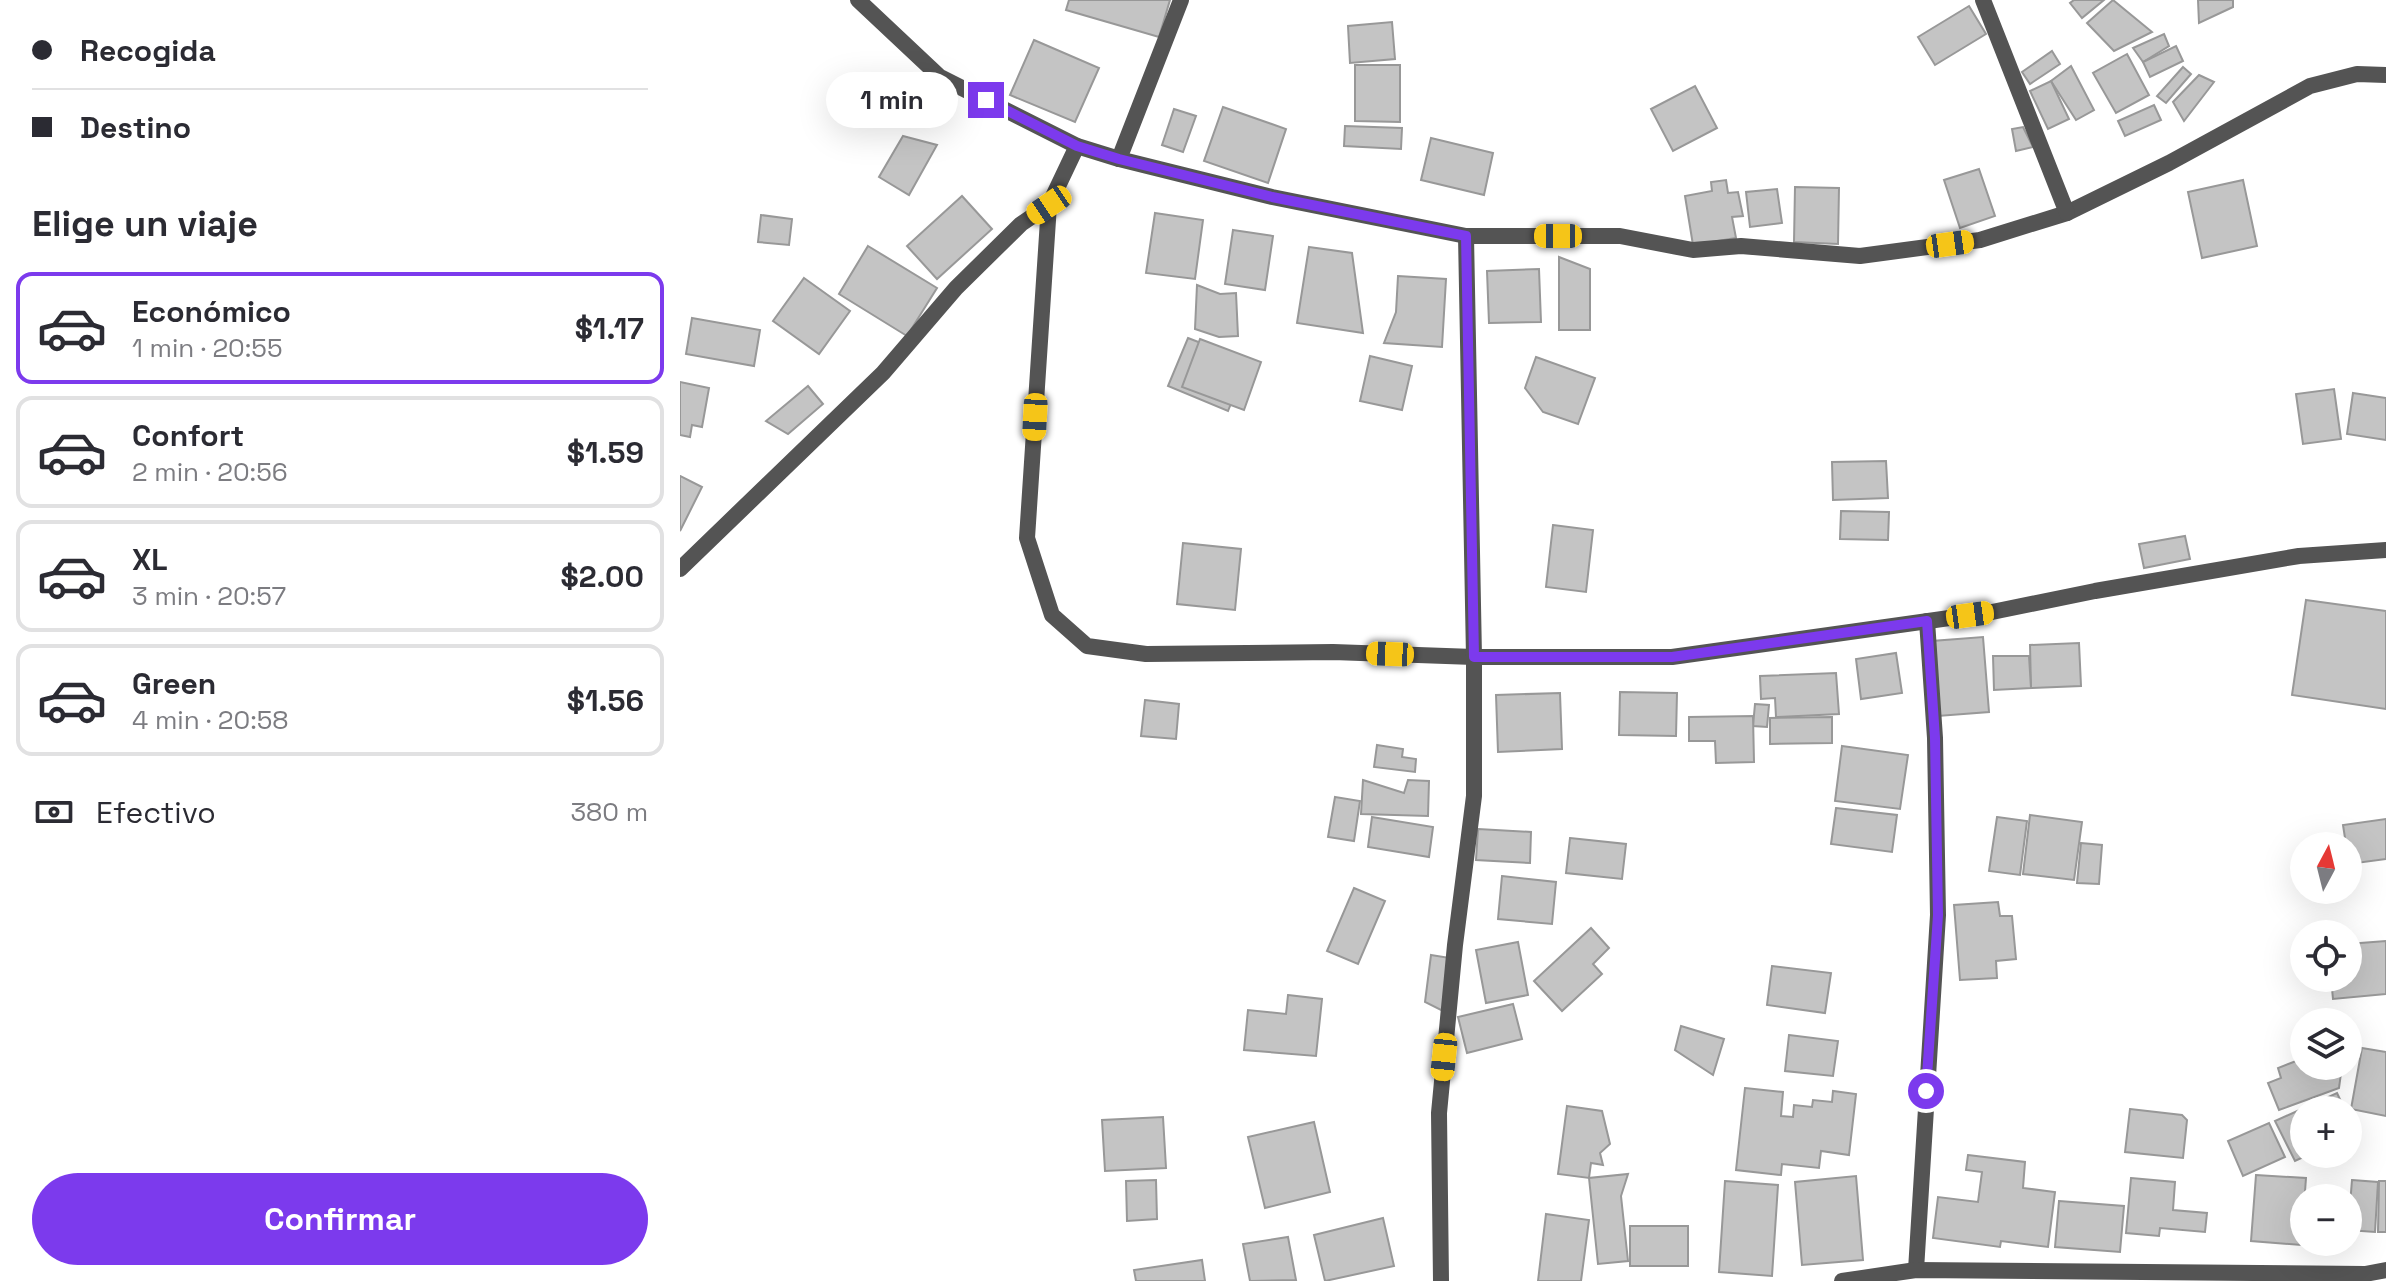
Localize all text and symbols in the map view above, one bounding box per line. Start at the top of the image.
text: Recogida [80,31,216,70]
callout: 1 min [826,72,958,128]
route end [968,82,1004,118]
text: 1 min [860,83,924,117]
text: Destino [80,108,191,147]
car [1022,182,1076,228]
text: Elige un viaje [32,201,258,247]
car [1534,224,1582,248]
car [1925,229,1975,259]
icon: car [36,292,108,364]
text: Económico [132,292,291,331]
text: $1.17 [575,309,644,348]
text: 1 min · 20:55 [132,331,283,365]
car [1022,392,1048,442]
icon: car [36,416,108,488]
text: Confort [132,416,244,455]
text: $1.59 [567,433,644,472]
text: 2 min · 20:56 [132,455,288,489]
icon: car [36,540,108,612]
text: XL [132,540,168,579]
text: $2.00 [561,557,644,596]
text: 3 min · 20:57 [132,579,286,613]
car [1945,600,1995,630]
car [1366,641,1414,667]
icon: car [36,664,108,736]
text: Green [132,664,216,703]
text: $1.56 [567,681,644,720]
text: 4 min · 20:58 [132,703,289,737]
icon: cash [32,790,76,834]
text: Efectivo [96,793,216,832]
text: 380 m [570,795,648,829]
north arrow [2290,832,2362,904]
map controls [2290,832,2362,1256]
button: locate [2290,920,2362,992]
button: layers [2290,1008,2362,1080]
car [1430,1032,1458,1082]
route start [1908,1073,1944,1109]
button: + [2290,1096,2362,1168]
button: Confirmar [32,1173,648,1265]
button: − [2290,1184,2362,1256]

